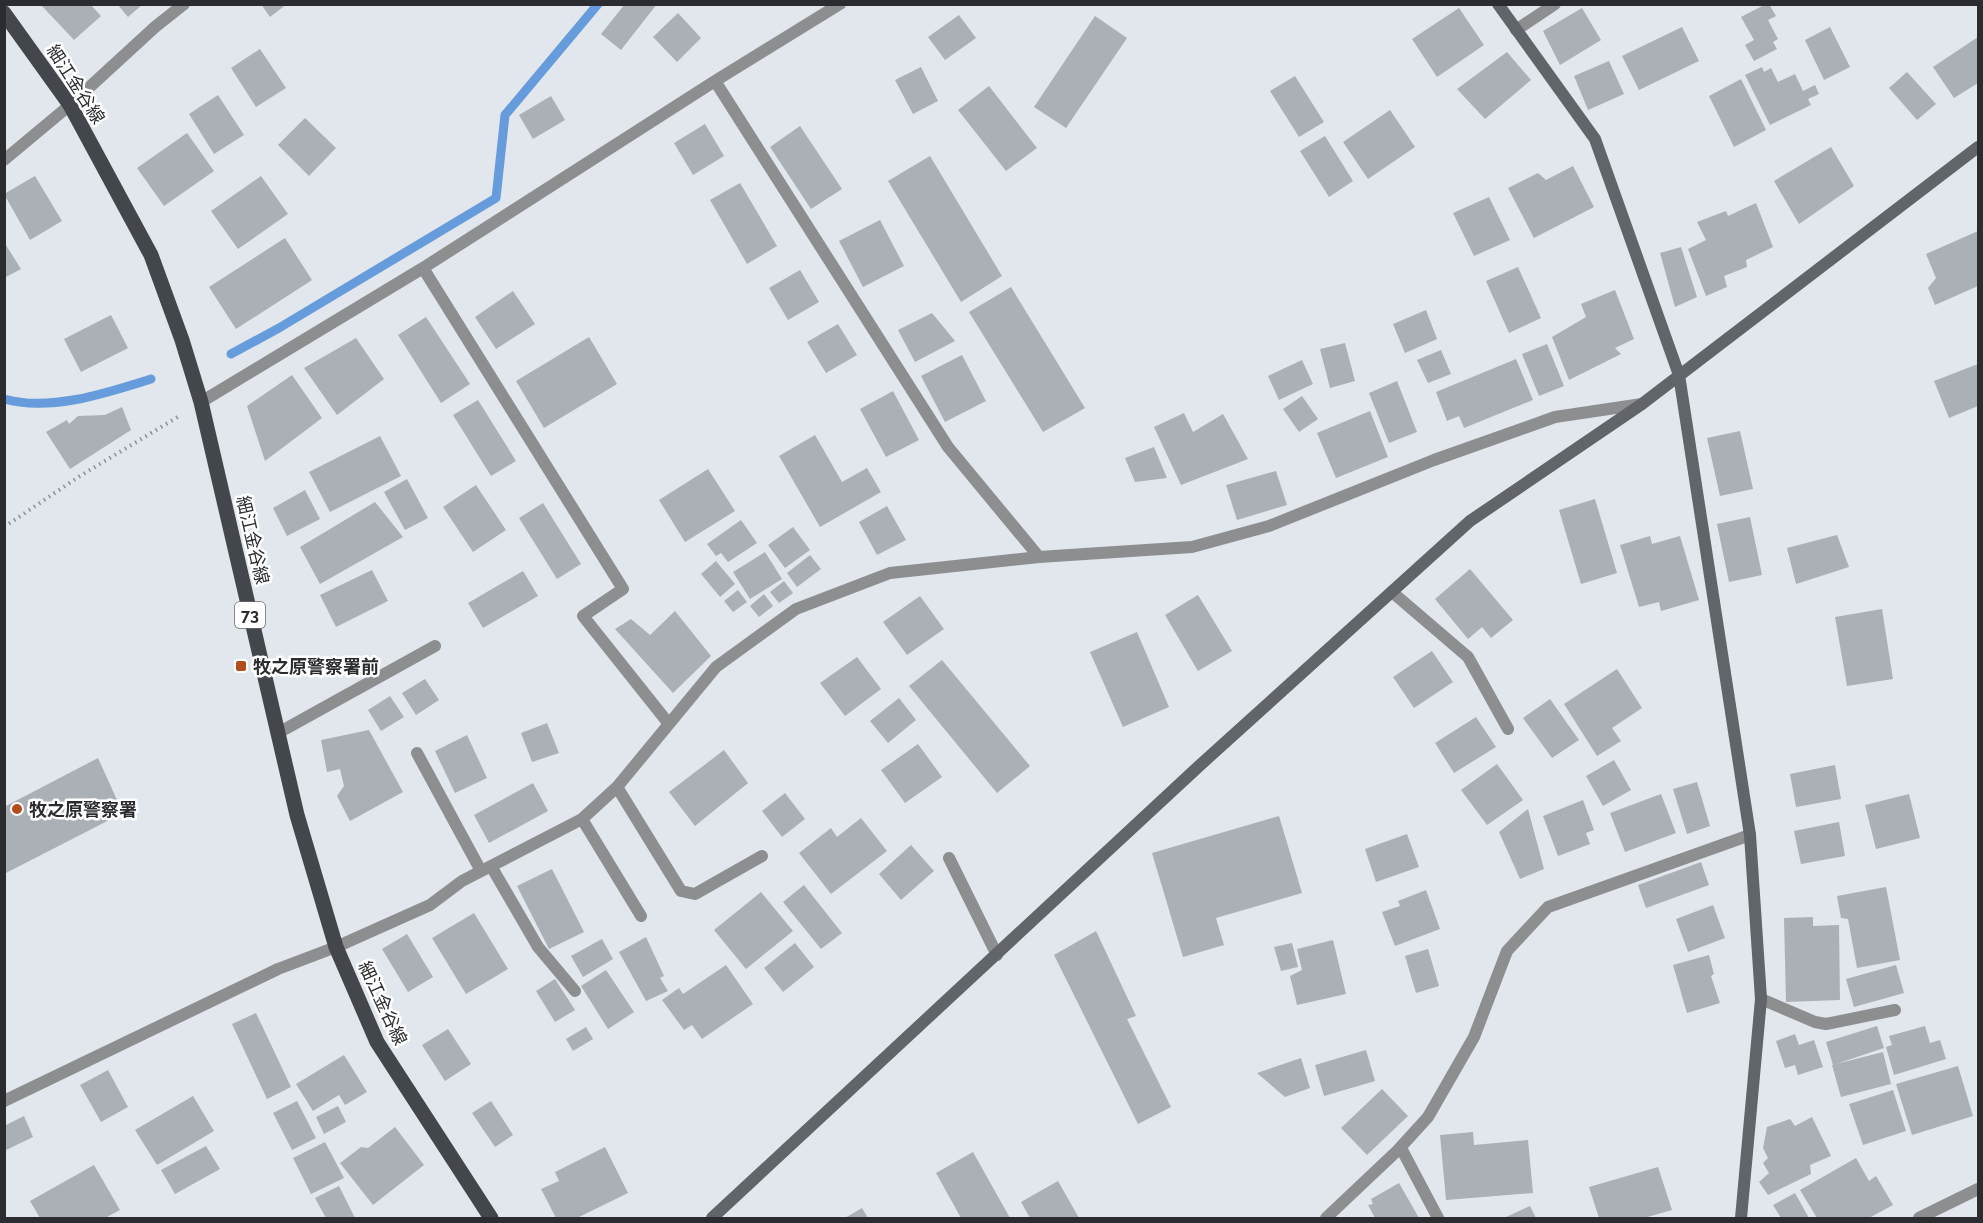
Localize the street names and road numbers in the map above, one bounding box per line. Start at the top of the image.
street label: 細江金谷線 [43,41,109,127]
street label: 細江金谷線 [233,494,273,586]
road number: 73 [235,602,265,628]
street label: 細江金谷線 [354,958,412,1048]

